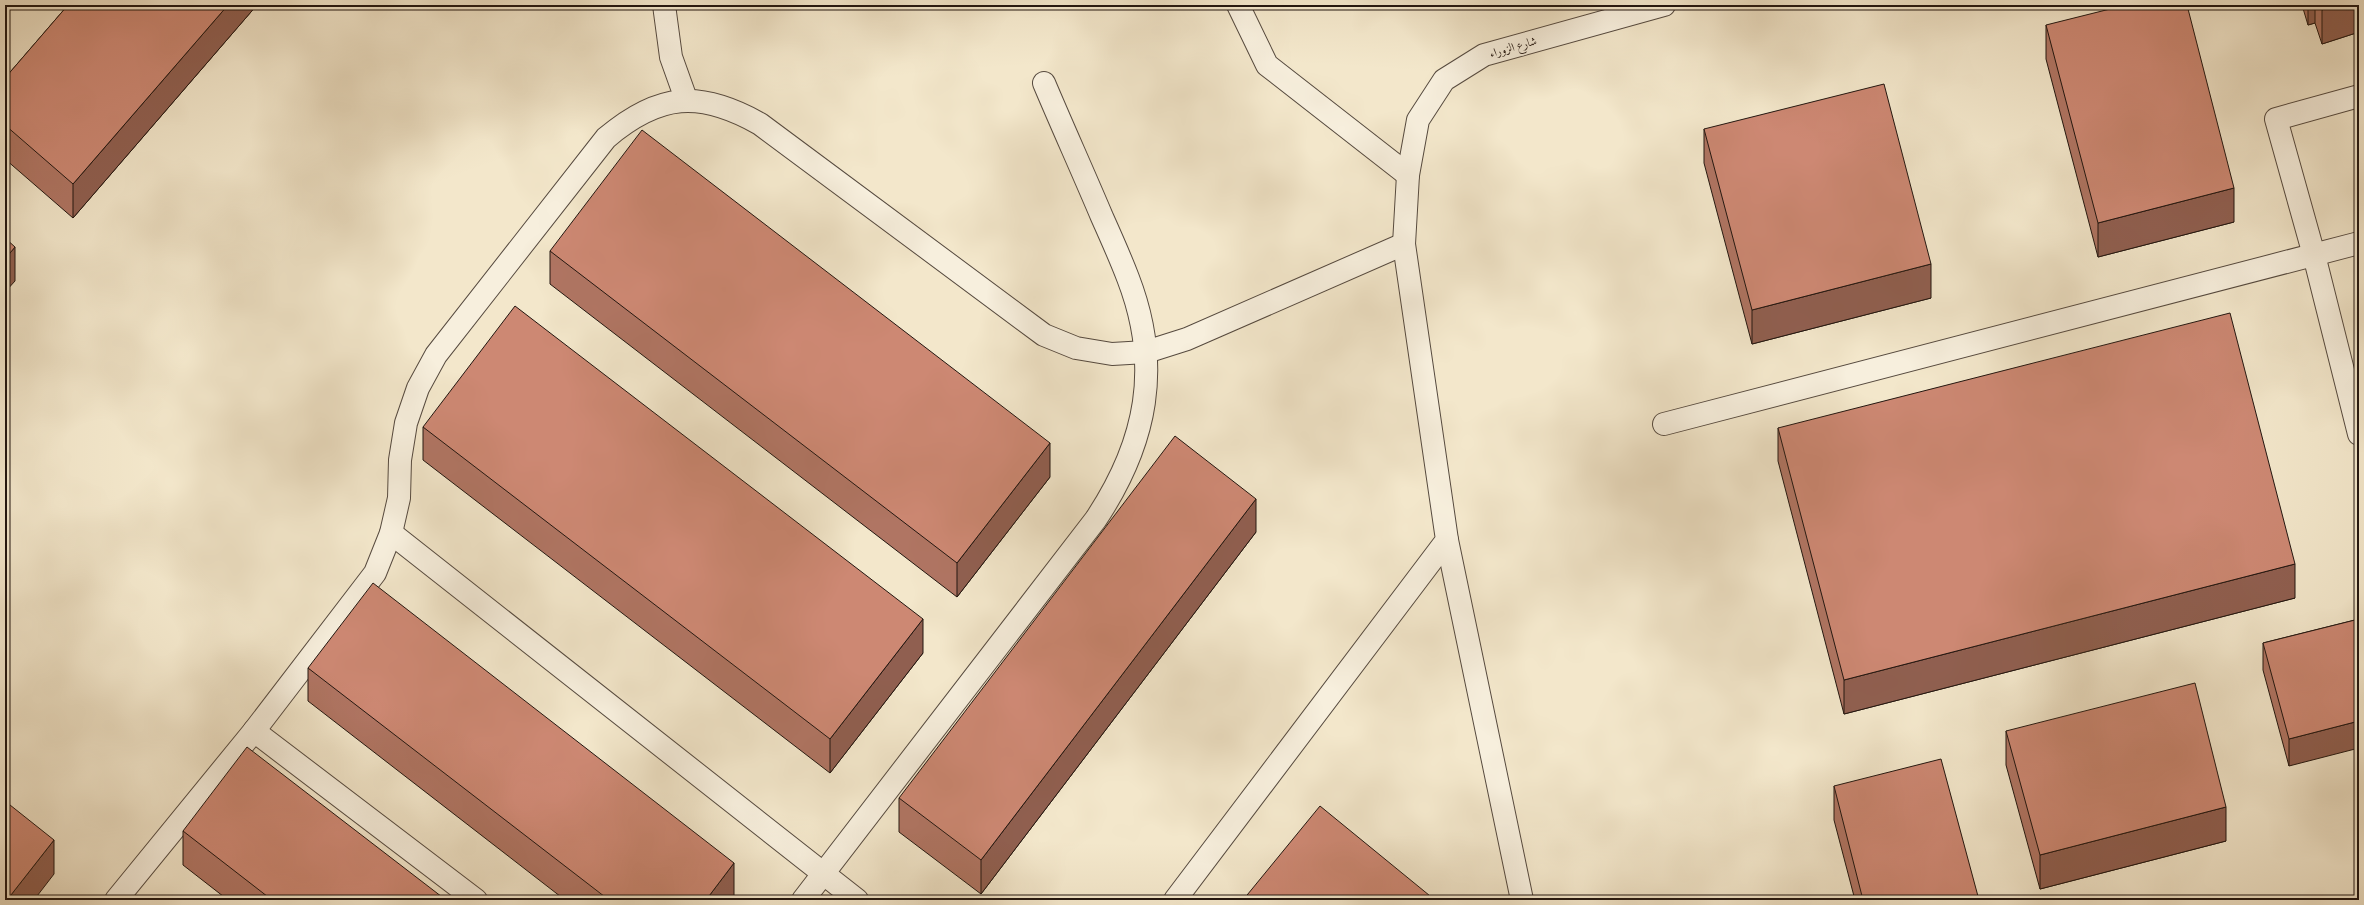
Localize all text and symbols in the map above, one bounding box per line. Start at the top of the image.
street label: شارع الزوراء [1488,34,1540,64]

